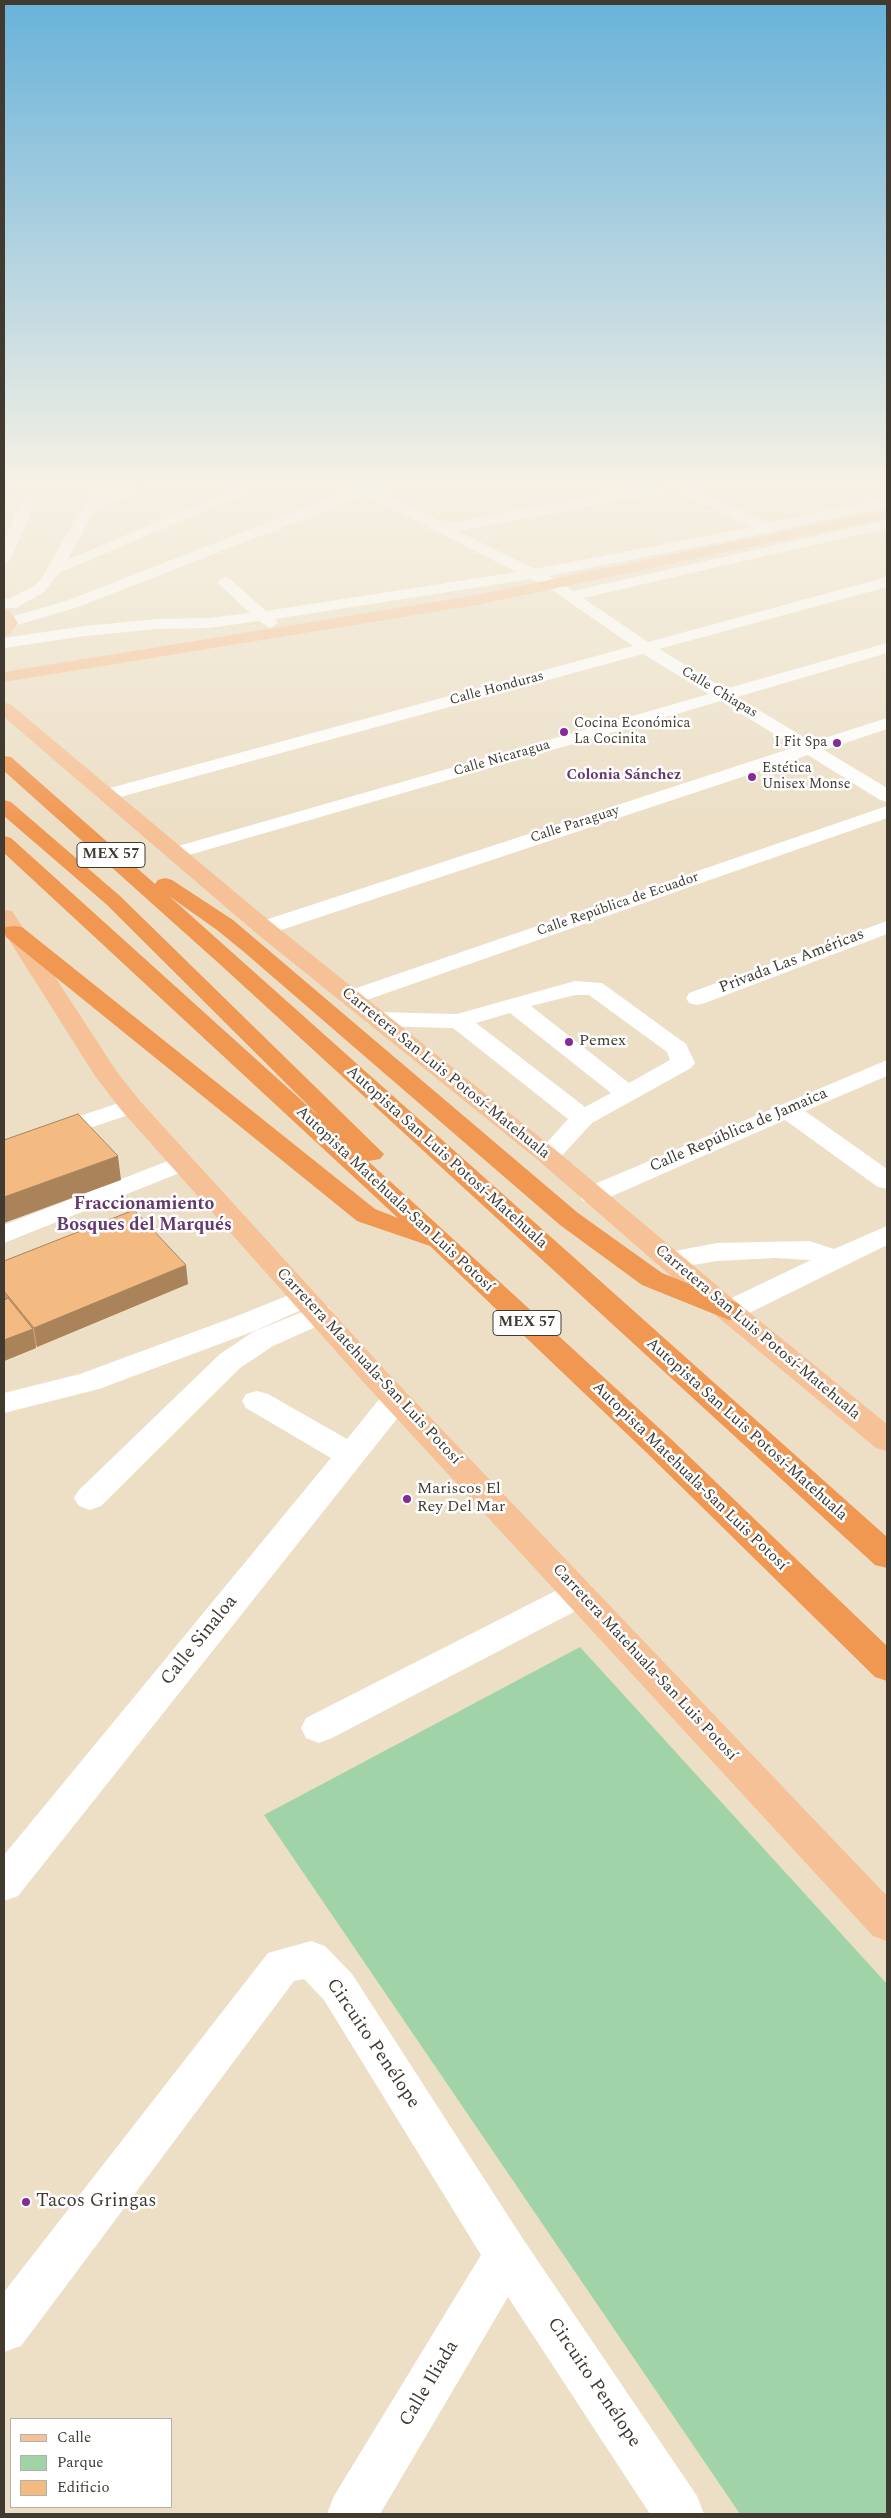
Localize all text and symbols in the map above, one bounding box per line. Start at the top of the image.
street label: Calle Chiapas [678,664,760,722]
street label: Calle Honduras [448,668,546,710]
place label: Cocina Económica La Cocinita [574,716,690,749]
marker: Cocina Económica La Cocinita [558,726,570,738]
place label: I Fit Spa [774,735,827,751]
street label: Calle Nicaragua [452,737,552,781]
marker: I Fit Spa [831,737,843,749]
place label: Estética Unisex Monse [762,761,851,794]
district label: Colonia Sánchez [567,767,681,785]
marker: Estética Unisex Monse [746,771,758,783]
street label: Calle Paraguay [528,803,622,847]
road number: MEX 57 [77,842,145,868]
street label: Calle República de Ecuador [535,869,701,941]
street label: Privada Las Américas [717,925,867,999]
street label: Carretera San Luis Potosí-Matehuala [337,984,553,1164]
place label: Pemex [579,1032,626,1052]
marker: Pemex [563,1036,575,1048]
street label: Autopista San Luis Potosí-Matehuala [341,1062,551,1254]
street label: Calle República de Jamaica [647,1085,831,1177]
street label: Autopista Matehuala-San Luis Potosí [291,1103,497,1297]
district label: Fraccionamiento Bosques del Marqués [56,1194,232,1236]
street label: Carretera San Luis Potosí-Matehuala [650,1241,864,1425]
street label: Carretera Matehuala-San Luis Potosí [272,1265,464,1469]
road number: MEX 57 [493,1310,561,1336]
street label: Autopista San Luis Potosí-Matehuala [641,1334,851,1526]
street label: Autopista Matehuala-San Luis Potosí [587,1378,791,1576]
place label: Mariscos El Rey Del Mar [417,1480,505,1518]
marker: Mariscos El Rey Del Mar [401,1493,413,1505]
street label: Carretera Matehuala-San Luis Potosí [548,1561,740,1765]
street label: Calle Sinaloa [157,1591,243,1691]
street label: Circuito Penélope [320,1975,424,2113]
place label: Tacos Gringas [36,2191,156,2213]
marker: Tacos Gringas [20,2196,32,2208]
street label: Circuito Penélope [541,2314,645,2452]
street label: Calle Iliada [395,2337,465,2431]
legend [10,2418,172,2508]
text: Calle [57,2426,91,2449]
text: Parque [57,2451,104,2474]
text: Edificio [57,2476,110,2499]

